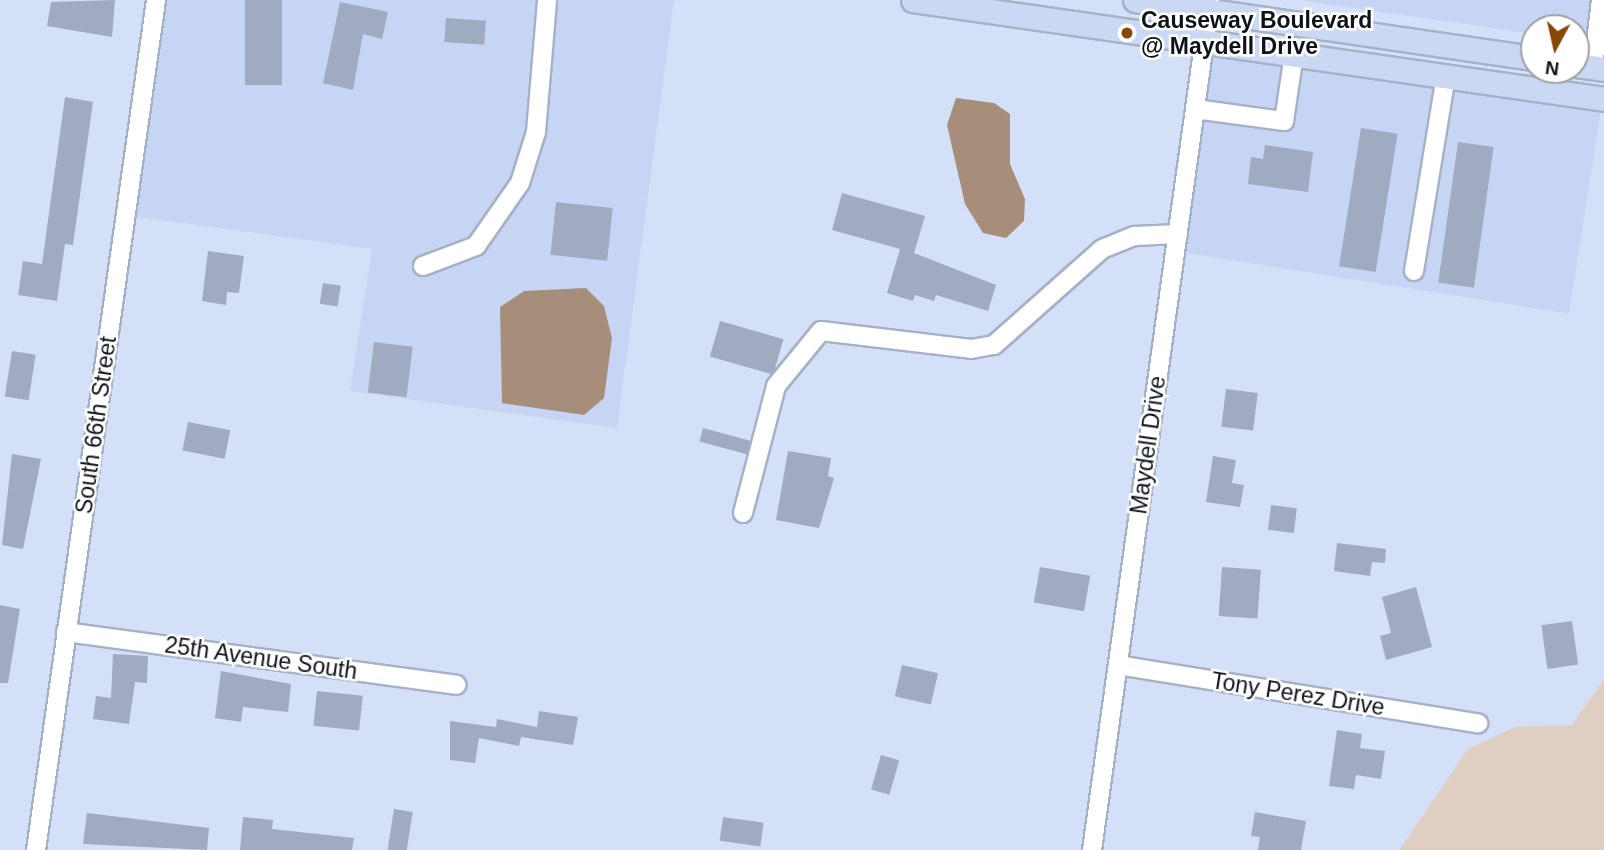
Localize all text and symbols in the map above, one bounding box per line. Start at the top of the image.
place label: Causeway Boulevard @ Maydell Drive [1141,6,1372,60]
north arrow [1520,14,1590,84]
marker: Causeway Boulevard @ Maydell Drive [1119,25,1135,41]
text: N [1544,57,1561,80]
street label: South 66th Street [70,334,122,516]
street label: Maydell Drive [1125,374,1171,516]
street label: 25th Avenue South [162,631,360,685]
street label: Tony Perez Drive [1209,667,1387,721]

